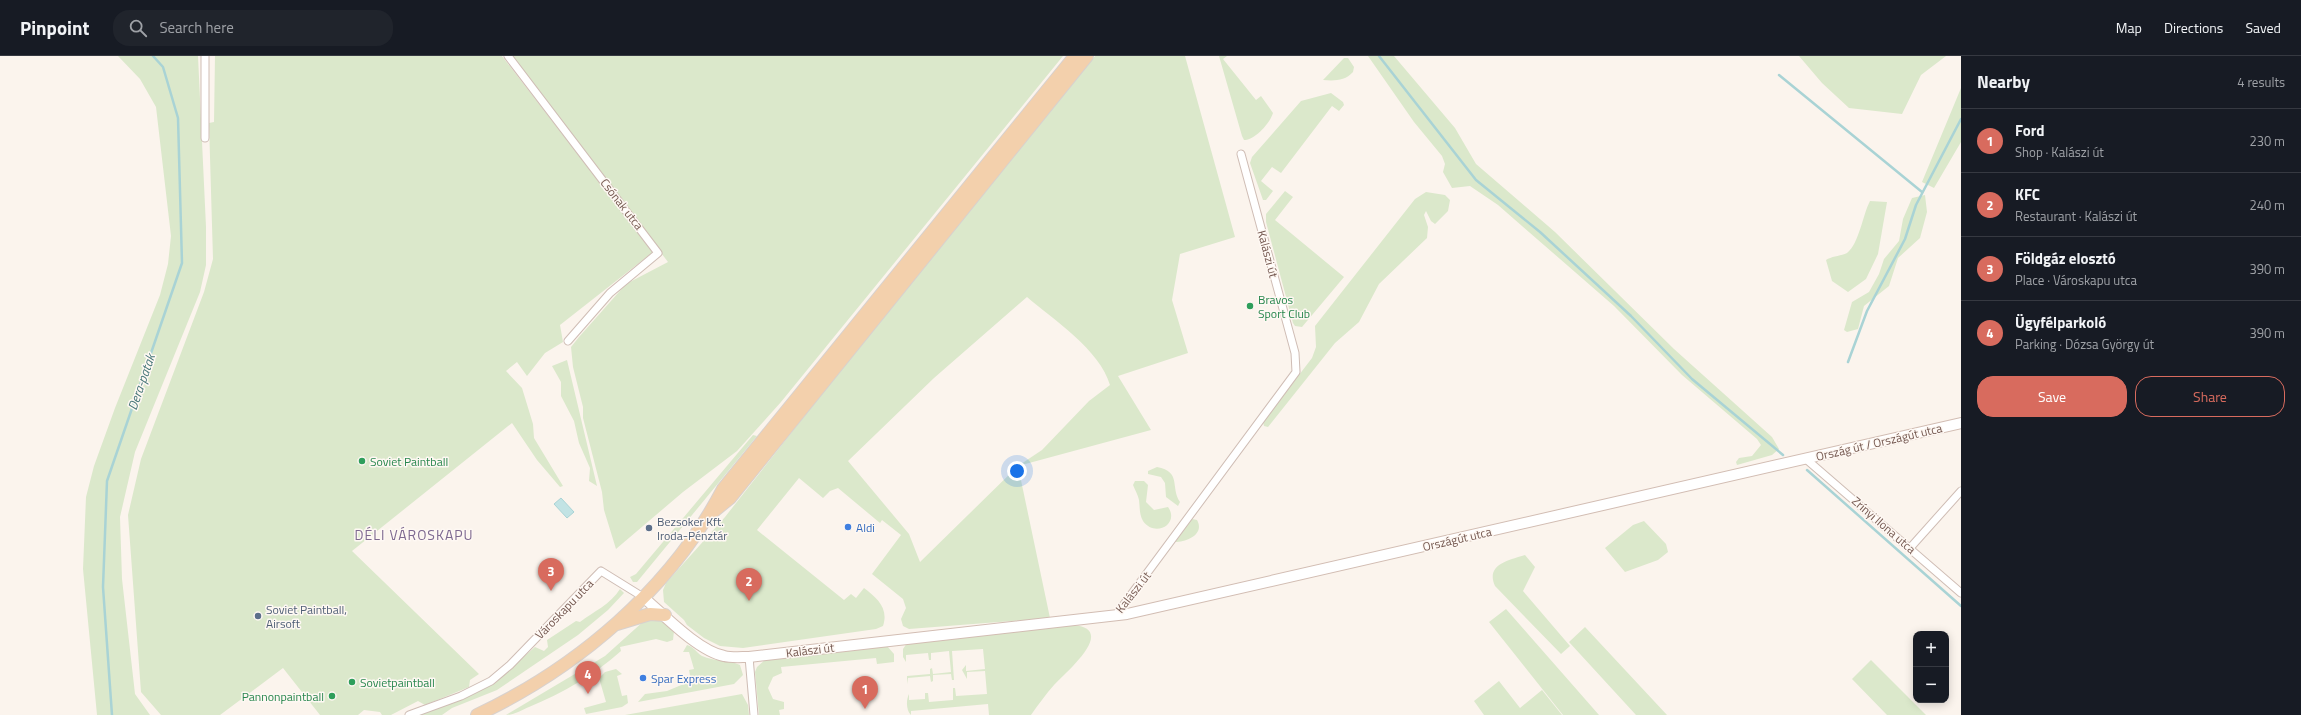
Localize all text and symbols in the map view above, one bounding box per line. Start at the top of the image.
search box [113,10,393,46]
text: Pinpoint [20,13,89,42]
text: Search here [159,16,234,39]
icon: search [127,17,149,39]
text: Map [2116,17,2142,38]
text: Directions [2164,17,2223,38]
text: Saved [2245,17,2281,38]
text: Nearby [1977,69,2030,95]
text: 4 results [2237,72,2285,92]
text: Ford [2015,119,2045,142]
text: 1 [1986,131,1994,151]
text: 230 m [2249,131,2285,151]
text: Shop · Kalászi út [2015,142,2104,162]
street label: Csónak utca [596,174,648,234]
text: KFC [2015,183,2040,206]
text: 2 [1986,195,1994,215]
text: 240 m [2249,195,2285,215]
text: Restaurant · Kalászi út [2015,206,2137,226]
street label: Kalászi út [1253,228,1284,281]
text: Földgáz elosztó [2015,247,2116,270]
text: 3 [1986,259,1994,279]
text: 390 m [2249,259,2285,279]
text: Place · Városkapu utca [2015,270,2137,290]
place label: Bravos Sport Club [1258,290,1310,323]
marker: Bravos Sport Club [1245,301,1255,311]
text: Ügyfélparkoló [2015,311,2106,334]
text: 4 [1986,323,1994,343]
text: 390 m [2249,323,2285,343]
text: Parking · Dózsa György út [2015,334,2154,354]
water label: Dera-patak [122,349,161,413]
button: Save [1977,376,2127,417]
button: Share [2135,376,2285,417]
street label: Ország út / Országút utca [1814,418,1944,466]
place label: Soviet Paintball [370,452,448,471]
marker: Soviet Paintball [357,456,367,466]
your location [1007,461,1027,481]
street label: Zrínyi Ilona utca [1848,492,1920,558]
place label: Bezsoker Kft. Iroda-Pénztár [657,512,727,545]
place label: Aldi [856,518,875,537]
marker: Aldi [843,522,853,532]
street label: Országút utca [1421,522,1493,556]
marker: Bezsoker Kft. Iroda-Pénztár [644,523,654,533]
district label: DÉLI VÁROSKAPU [354,524,474,545]
pin: 3 [538,558,564,591]
street label: Kalászi út [1111,566,1156,617]
pin: 2 [736,568,762,601]
street label: Városkapu utca [530,575,598,643]
place label: Soviet Paintball, Airsoft [266,600,347,633]
marker: Soviet Paintball, Airsoft [253,611,263,621]
map controls [1913,631,1949,703]
button: + [1913,631,1949,667]
street label: Kalászi út [785,638,836,662]
pin: 4 [575,661,601,694]
button: − [1913,667,1949,703]
place label: Spar Express [651,669,717,688]
place label: Sovietpaintball [360,673,435,692]
marker: Spar Express [638,673,648,683]
pin: 1 [852,676,878,709]
marker: Sovietpaintball [347,677,357,687]
place label: Pannonpaintball [242,687,324,706]
marker: Pannonpaintball [327,691,337,701]

